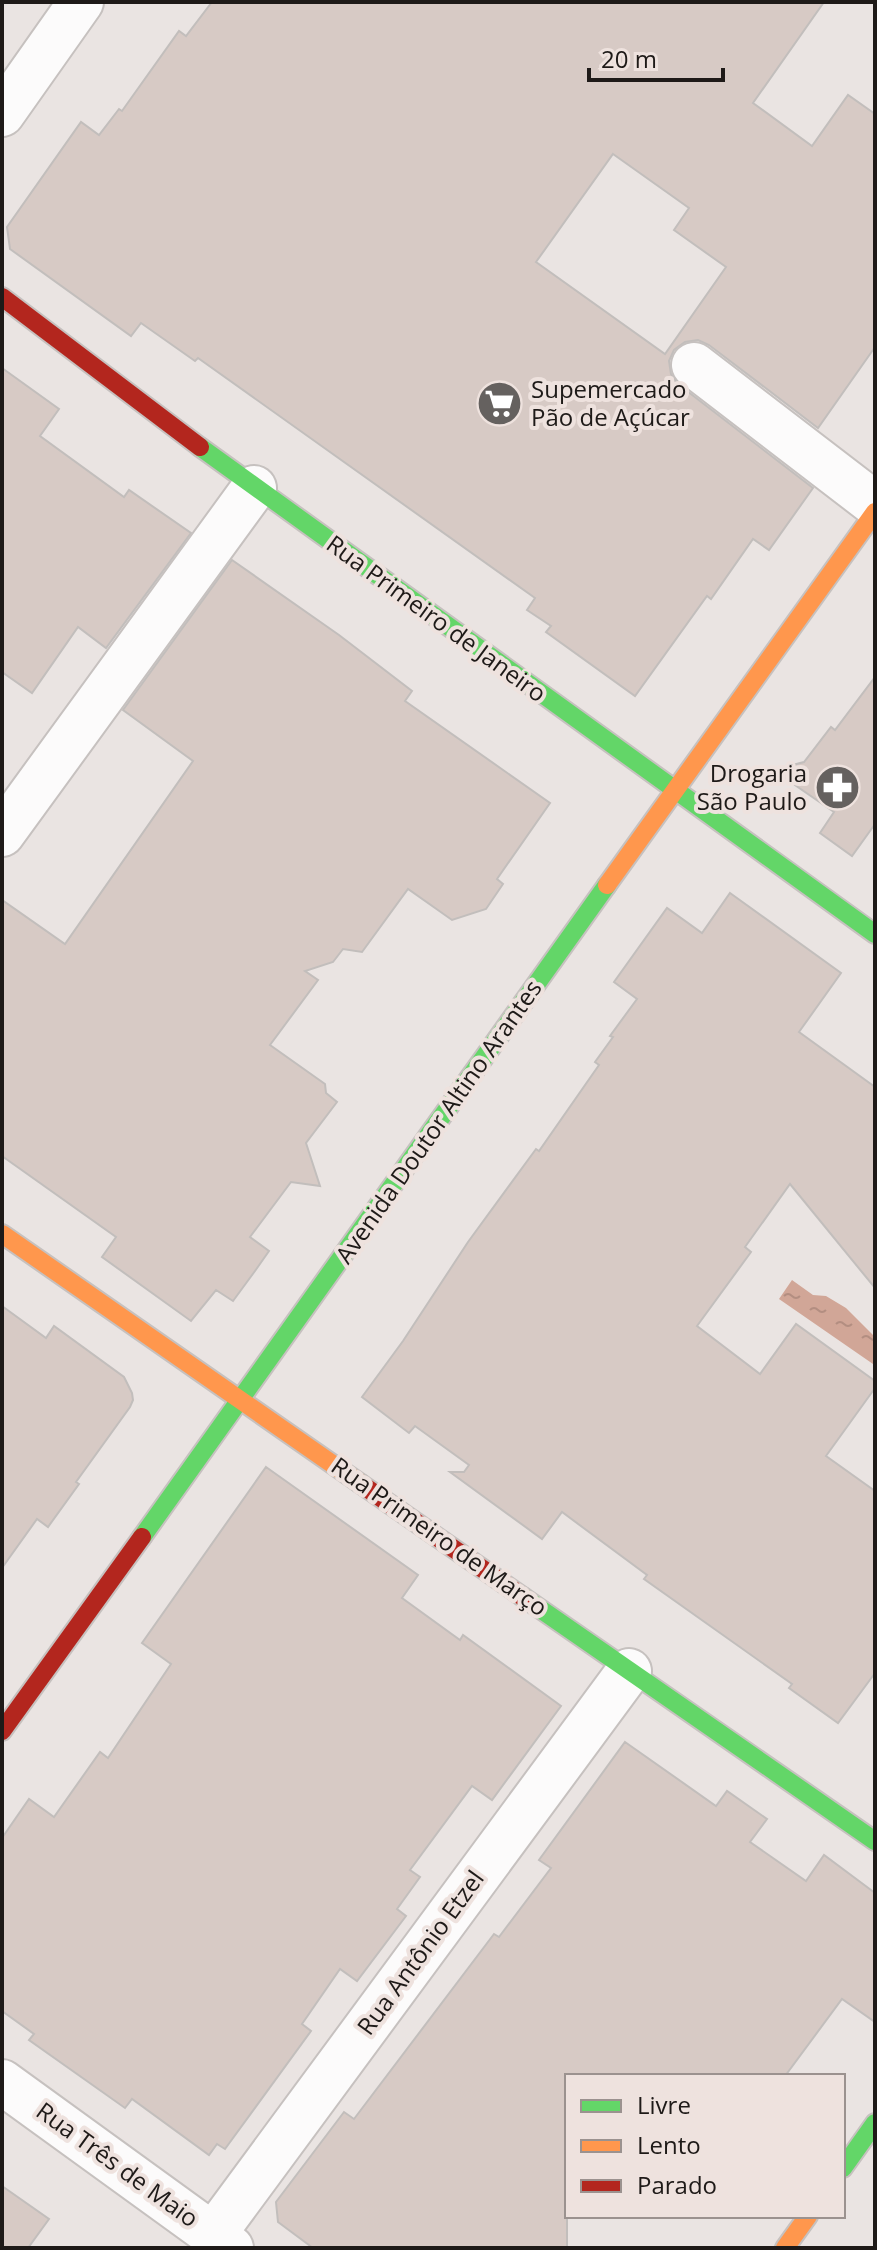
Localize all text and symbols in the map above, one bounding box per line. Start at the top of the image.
scale bar [589,32,723,82]
text: 20 m [601,42,657,75]
place label: Supemercado Pão de Açúcar [531,372,690,433]
supermarket icon: Supemercado Pão de Açúcar [476,380,524,428]
street label: Rua Primeiro de Janeiro [320,527,554,709]
place label: Drogaria São Paulo [697,756,807,817]
pharmacy icon: Drogaria São Paulo [814,764,862,812]
street label: Avenida Doutor Altino Arantes [327,973,549,1269]
street label: Rua Primeiro de Março [325,1449,554,1623]
street label: Rua Antônio Etzel [349,1863,491,2041]
legend [565,2074,845,2218]
text: Livre [637,2088,691,2121]
street label: Rua Três de Maio [30,2094,206,2234]
text: Lento [637,2128,701,2161]
text: Parado [637,2168,717,2201]

